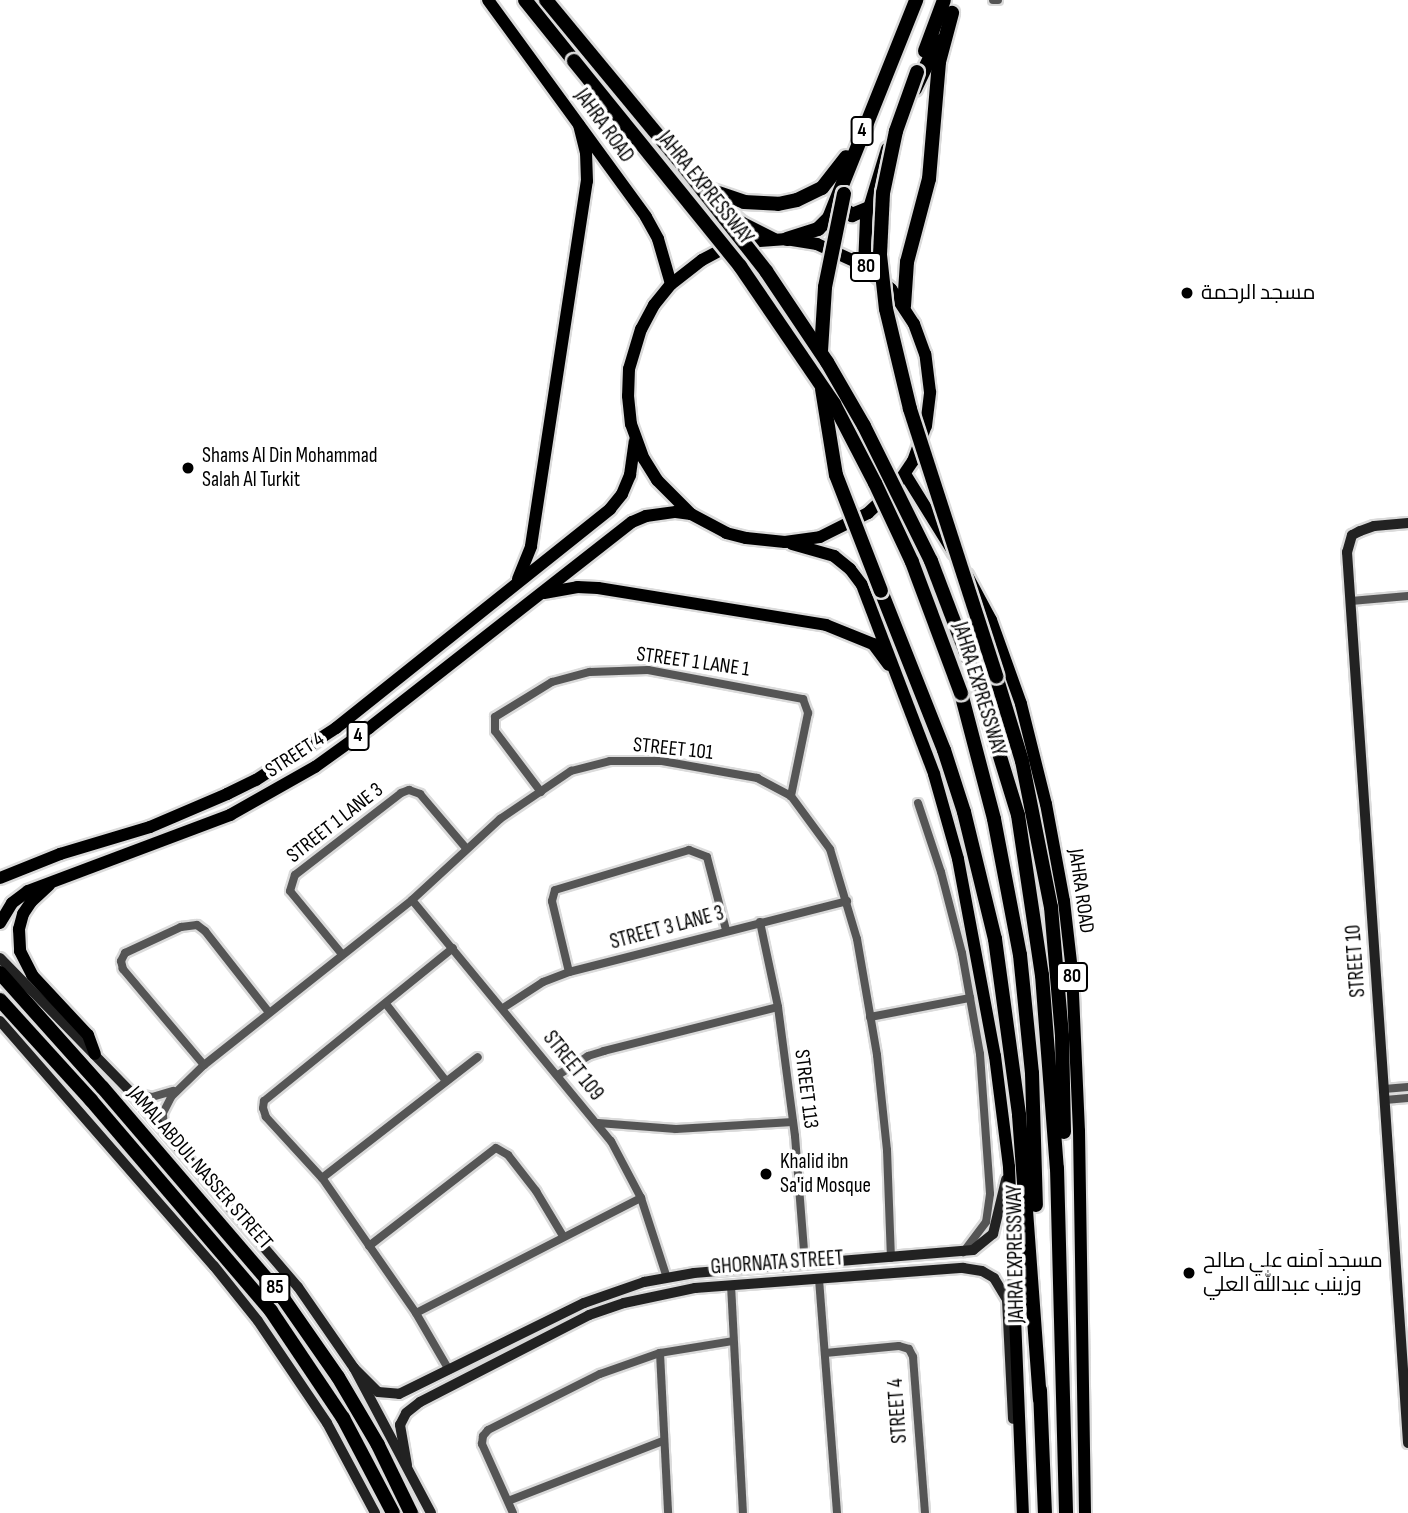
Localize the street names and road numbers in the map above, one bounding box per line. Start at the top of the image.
street label: JAHRA ROAD [569,84,639,168]
road number: 4 [850,116,874,146]
street label: JAHRA EXPRESSWAY [652,126,758,250]
road number: 80 [848,252,884,282]
street label: JAHRA EXPRESSWAY [947,619,1011,759]
street label: STREET 1 LANE 1 [635,642,751,682]
road number: 4 [346,720,370,751]
street label: STREET 4 [261,727,329,783]
street label: STREET 101 [632,732,714,766]
street label: STREET 1 LANE 3 [282,778,388,868]
street label: JAHRA ROAD [1063,847,1099,935]
street label: STREET 3 LANE 3 [607,901,727,955]
street label: STREET 10 [1341,924,1371,998]
road number: 80 [1054,962,1090,993]
street label: STREET 109 [537,1026,609,1106]
street label: STREET 113 [789,1048,823,1130]
street label: JAMAL ABDUL NASSER STREET [122,1081,278,1255]
street label: JAHRA EXPRESSWAY [1002,1185,1030,1323]
street label: GHORNATA STREET [710,1246,844,1280]
road number: 85 [259,1272,291,1304]
street label: STREET 4 [883,1378,913,1444]

